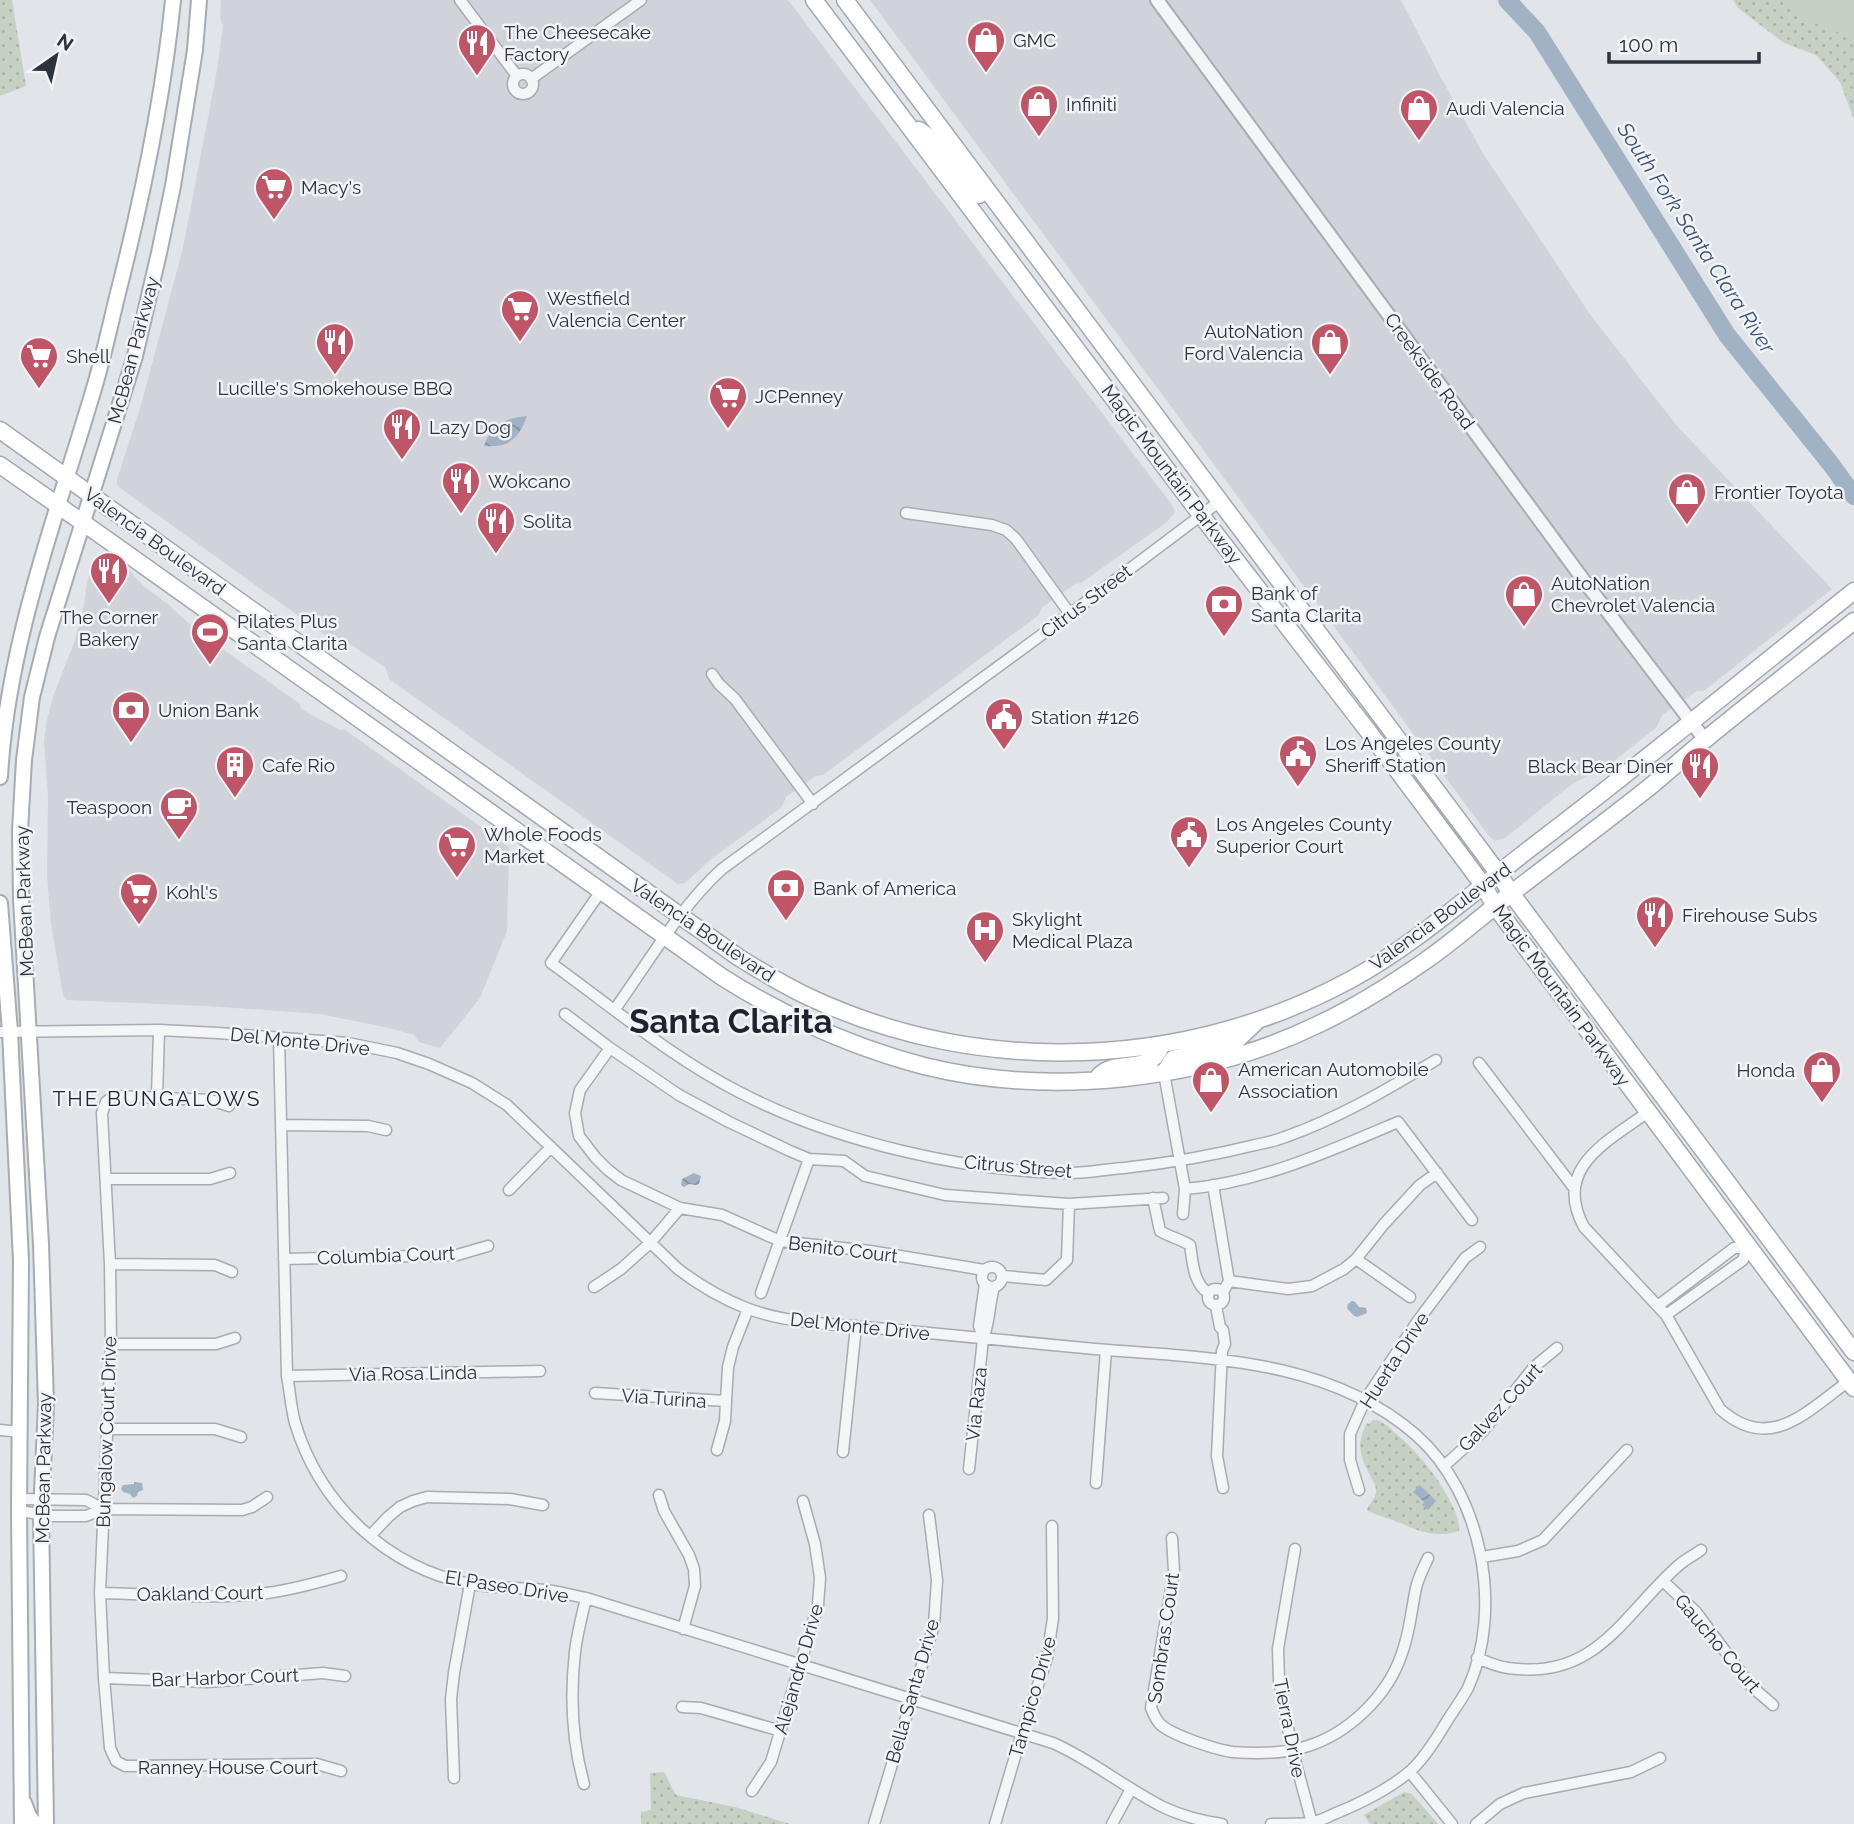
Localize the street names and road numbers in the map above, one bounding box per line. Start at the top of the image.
street label: McBean Parkway [103,274,163,426]
street label: Creekside Road [1380,309,1480,433]
street label: Magic Mountain Parkway [1097,380,1247,568]
street label: Valencia Boulevard [80,482,230,600]
street label: Citrus Street [1036,559,1136,642]
street label: McBean Parkway [10,825,38,977]
street label: Valencia Boulevard [1365,857,1515,975]
street label: Valencia Boulevard [627,874,779,986]
street label: Magic Mountain Parkway [1489,900,1635,1090]
street label: Del Monte Drive [229,1023,371,1059]
street label: Citrus Street [963,1150,1073,1182]
street label: Benito Court [787,1231,900,1267]
street label: Columbia Court [317,1242,456,1268]
street label: Del Monte Drive [789,1308,931,1344]
street label: Huerta Drive [1355,1308,1433,1412]
street label: Bungalow Court Drive [92,1336,120,1528]
street label: Galvez Court [1454,1358,1547,1456]
street label: Via Rosa Linda [349,1361,477,1385]
street label: Via Raza [961,1366,991,1442]
street label: Via Turina [621,1384,707,1412]
street label: McBean Parkway [31,1392,55,1544]
street label: El Paseo Drive [444,1565,570,1607]
street label: Sombras Court [1143,1571,1183,1705]
street label: Oakland Court [137,1581,264,1605]
street label: Gaucho Court [1671,1589,1766,1697]
street label: Alejandro Drive [769,1601,827,1737]
street label: Bella Santa Drive [881,1616,943,1766]
street label: Tampico Drive [1004,1634,1060,1760]
street label: Bar Harbor Court [151,1663,300,1691]
street label: Tierra Drive [1270,1676,1310,1780]
street label: Ranney House Court [138,1756,319,1778]

